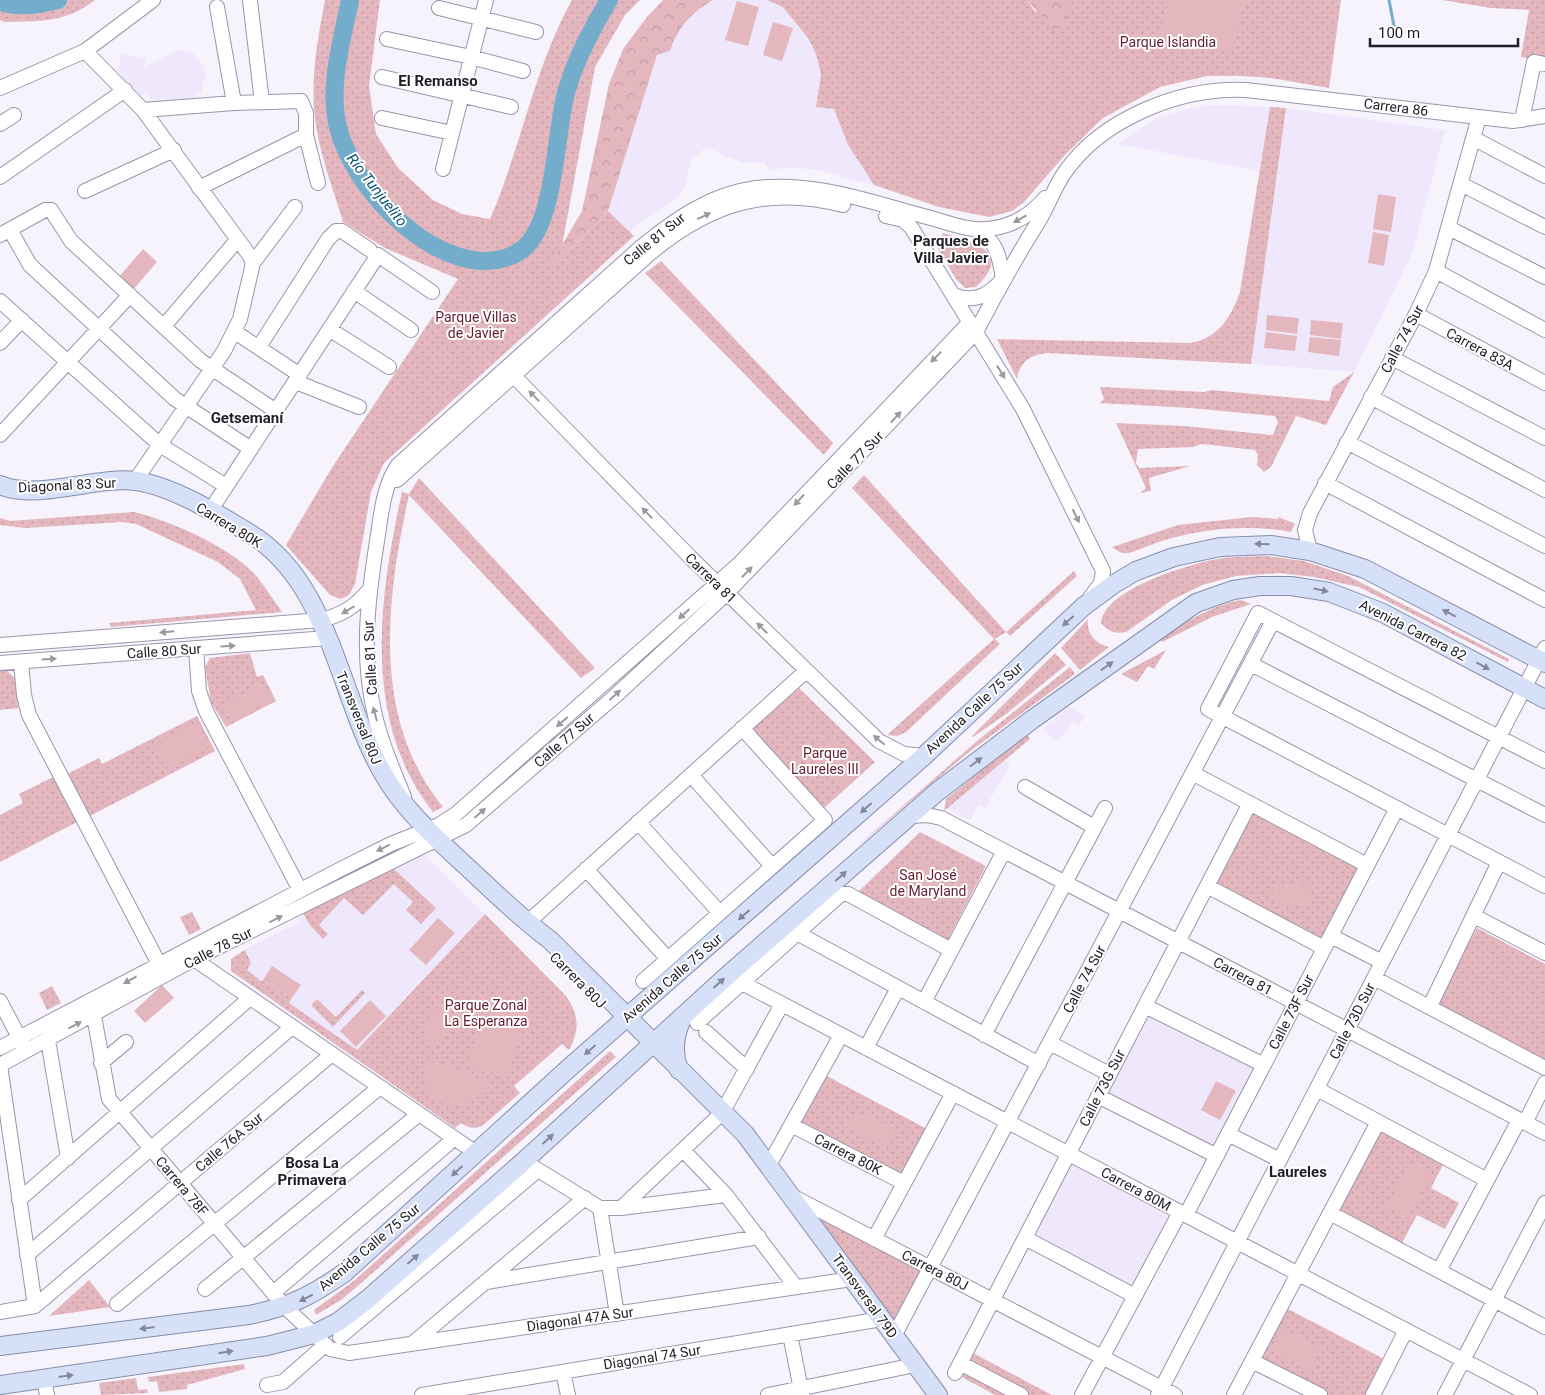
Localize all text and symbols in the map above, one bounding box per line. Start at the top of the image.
scale bar [1370,15,1518,47]
text: 100 m [1378,24,1420,42]
park label: Parque Islandia [1120,34,1216,50]
district label: El Remanso [398,72,478,90]
street label: Carrera 86 [1363,95,1429,119]
water label: Río Tunjuelito [343,150,411,230]
street label: Calle 81 Sur [620,209,688,269]
one-way arrow [697,212,712,220]
one-way arrow [1013,215,1028,223]
district label: Parques de Villa Javier [913,232,989,267]
street label: Calle 74 Sur [1377,302,1427,376]
park label: Parque Villas de Javier [435,309,517,341]
street label: Carrera 83A [1444,325,1516,373]
one-way arrow [930,350,942,362]
one-way arrow [996,366,1005,379]
one-way arrow [528,390,540,402]
district label: Getsemaní [211,409,284,427]
one-way arrow [890,411,902,423]
street label: Calle 77 Sur [823,427,887,492]
street label: Diagonal 83 Sur [18,474,117,496]
one-way arrow [793,493,805,505]
street label: Carrera 80K [193,499,265,551]
one-way arrow [641,507,653,519]
one-way arrow [1073,509,1081,523]
one-way arrow [1254,540,1270,548]
street label: Carrera 81 [682,550,740,606]
one-way arrow [741,566,753,578]
one-way arrow [1313,586,1328,594]
street label: Avenida Carrera 82 [1357,596,1469,664]
one-way arrow [341,605,355,614]
one-way arrow [679,608,691,620]
one-way arrow [1442,609,1456,617]
one-way arrow [1062,615,1074,627]
street label: Calle 81 Sur [360,620,380,696]
one-way arrow [756,622,768,634]
one-way arrow [159,628,175,636]
street label: Calle 80 Sur [126,640,202,662]
one-way arrow [220,642,236,650]
one-way arrow [41,655,57,663]
street label: Avenida Calle 75 Sur [922,659,1026,757]
one-way arrow [1100,661,1114,671]
one-way arrow [1476,662,1490,670]
street label: Transversal 80J [333,669,385,767]
one-way arrow [609,689,621,701]
one-way arrow [371,707,379,722]
street label: Calle 77 Sur [531,709,598,770]
one-way arrow [556,716,569,727]
one-way arrow [873,735,886,746]
park label: Parque Laureles III [791,745,859,777]
one-way arrow [969,757,983,767]
one-way arrow [859,802,872,813]
one-way arrow [473,807,485,819]
one-way arrow [376,844,390,852]
park label: San José de Maryland [890,867,966,899]
one-way arrow [835,870,847,882]
one-way arrow [738,910,751,921]
one-way arrow [269,915,283,923]
street label: Calle 78 Sur [181,924,255,972]
street label: Avenida Calle 75 Sur [619,930,726,1026]
street label: Calle 74 Sur [1059,942,1109,1016]
street label: Carrera 80J [547,949,609,1011]
street label: Carrera 81 [1211,954,1275,998]
street label: Calle 73F Sur [1265,972,1317,1052]
one-way arrow [124,975,137,984]
one-way arrow [712,977,724,989]
street label: Calle 73D Sur [1326,980,1378,1062]
park label: Parque Zonal La Esperanza [444,997,528,1029]
one-way arrow [68,1021,83,1029]
one-way arrow [584,1044,596,1055]
street label: Calle 73G Sur [1076,1047,1128,1129]
street label: Calle 76A Sur [192,1109,266,1175]
street label: Carrera 80K [812,1130,885,1178]
one-way arrow [541,1133,553,1145]
street label: Carrera 78F [153,1153,212,1219]
district label: Bosa La Primavera [278,1154,346,1189]
district label: Laureles [1269,1163,1327,1181]
street label: Carrera 80M [1098,1164,1174,1214]
one-way arrow [451,1165,463,1177]
street label: Avenida Calle 75 Sur [315,1200,423,1294]
street label: Carrera 80J [899,1246,971,1294]
street label: Transversal 79D [829,1251,901,1341]
one-way arrow [407,1253,420,1264]
one-way arrow [299,1294,313,1302]
street label: Diagonal 47A Sur [526,1304,635,1334]
one-way arrow [139,1324,155,1332]
street label: Diagonal 74 Sur [602,1341,702,1373]
one-way arrow [219,1348,235,1356]
one-way arrow [58,1371,74,1379]

